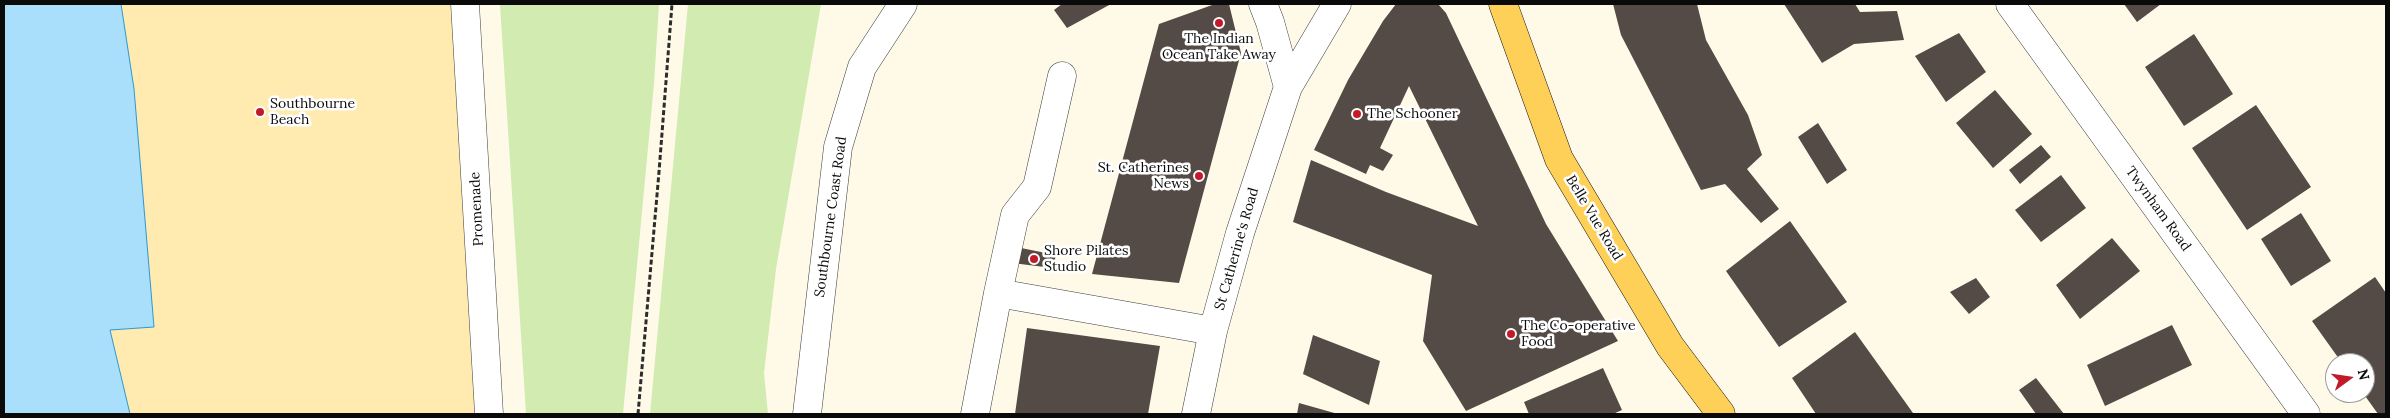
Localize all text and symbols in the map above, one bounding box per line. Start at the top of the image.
marker: The Indian Ocean Take Away [1213,17,1225,29]
place label: The Indian Ocean Take Away [1162,31,1276,64]
place label: Southbourne Beach [270,96,355,128]
marker: Southbourne Beach [254,106,266,118]
place label: The Schooner [1367,106,1458,122]
marker: The Schooner [1351,108,1363,120]
street label: Southbourne Coast Road [811,136,851,298]
place label: St. Catherines News [1098,160,1189,192]
street label: Twynham Road [2122,163,2194,255]
marker: St. Catherines News [1193,170,1205,182]
street label: Promenade [467,171,487,247]
street label: Belle Vue Road [1562,172,1626,264]
street label: St Catherine's Road [1211,186,1263,312]
place label: Shore Pilates Studio [1044,243,1129,276]
marker: Shore Pilates Studio [1028,253,1040,265]
place label: The Co-operative Food [1521,318,1636,351]
marker: The Co-operative Food [1505,328,1517,340]
north arrow [2325,353,2375,403]
text: N [2354,367,2374,382]

